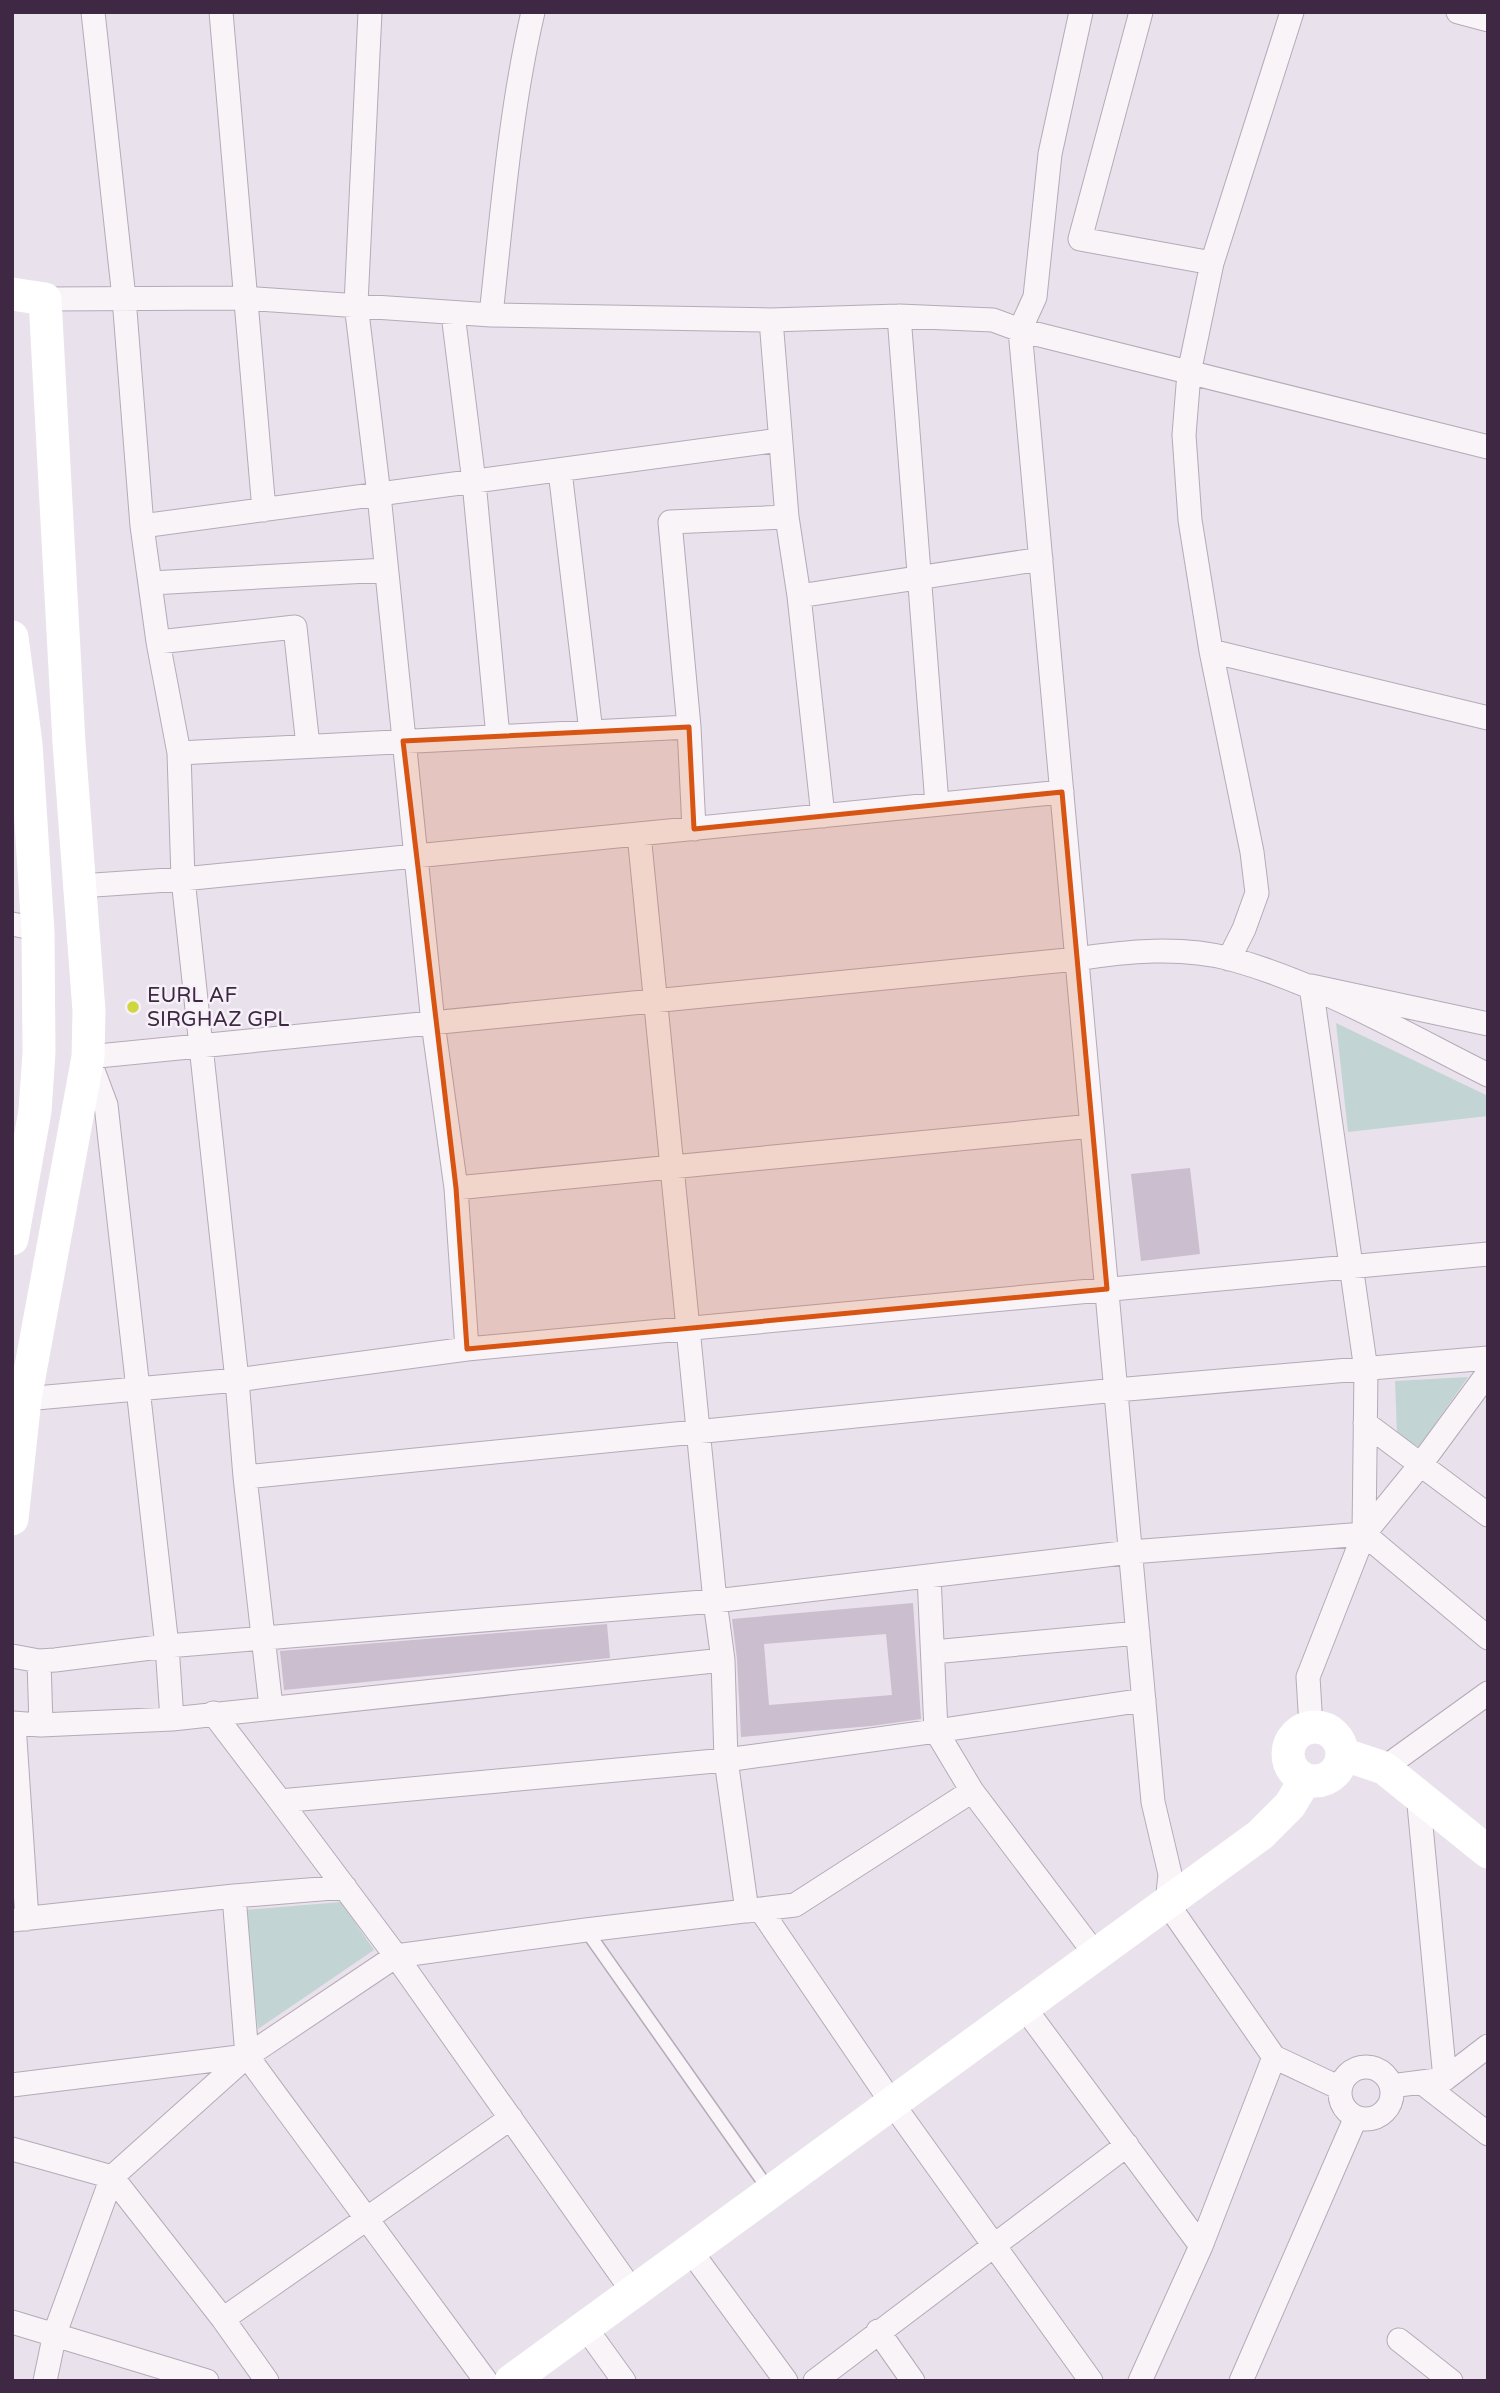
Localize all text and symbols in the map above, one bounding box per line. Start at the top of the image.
place label: EURL AF SIRGHAZ GPL [147,983,289,1032]
marker: EURL AF SIRGHAZ GPL [125,999,141,1015]

